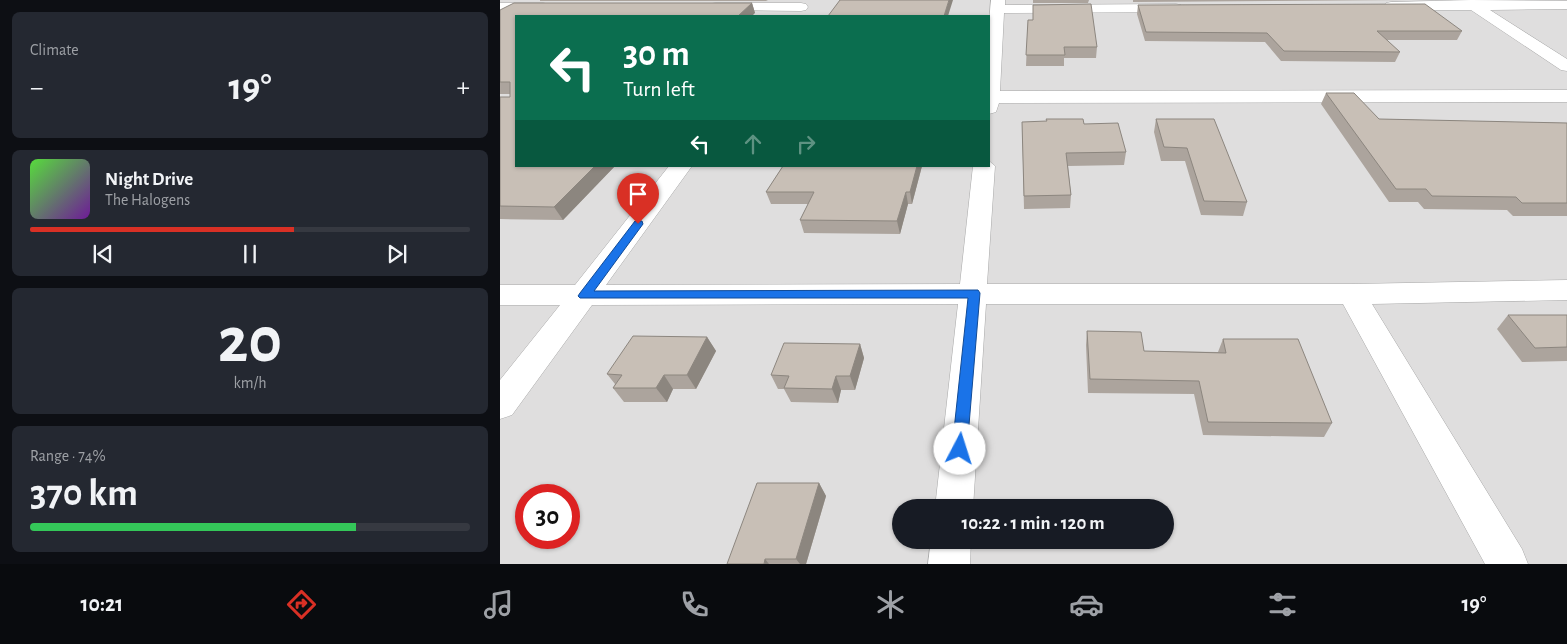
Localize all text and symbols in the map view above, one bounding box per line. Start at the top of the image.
icon: left [540,35,605,100]
text: 30 m [623,37,690,72]
text: Climate [30,42,79,58]
text: 19° [228,69,272,107]
text: − [30,74,43,102]
text: + [457,74,470,102]
text: Turn left [623,78,695,100]
icon: left [686,130,714,158]
icon: ahead [739,130,767,158]
icon: right [792,130,820,158]
text: Night Drive [105,170,193,189]
pin [617,173,659,224]
icon: arrive [624,180,652,208]
text: The Halogens [105,192,190,208]
icon: previous [89,240,117,268]
icon: pause [236,240,264,268]
icon: next [383,240,411,268]
text: 20 [218,309,282,374]
text: km/h [233,375,267,391]
position arrow [933,422,985,474]
text: Range · 74% [30,448,106,464]
text: 370 km [30,475,138,513]
speed limit sign: 30 [515,484,580,549]
text: 10:22 · 1 min · 120 m [961,514,1105,533]
icon: directions [284,587,319,622]
icon: music [481,587,516,622]
icon: phone [677,587,712,622]
icon: climate [873,587,908,622]
icon: car [1069,587,1104,622]
icon: filters [1265,587,1300,622]
text: 10:21 [81,593,123,615]
text: 19° [1461,593,1486,615]

